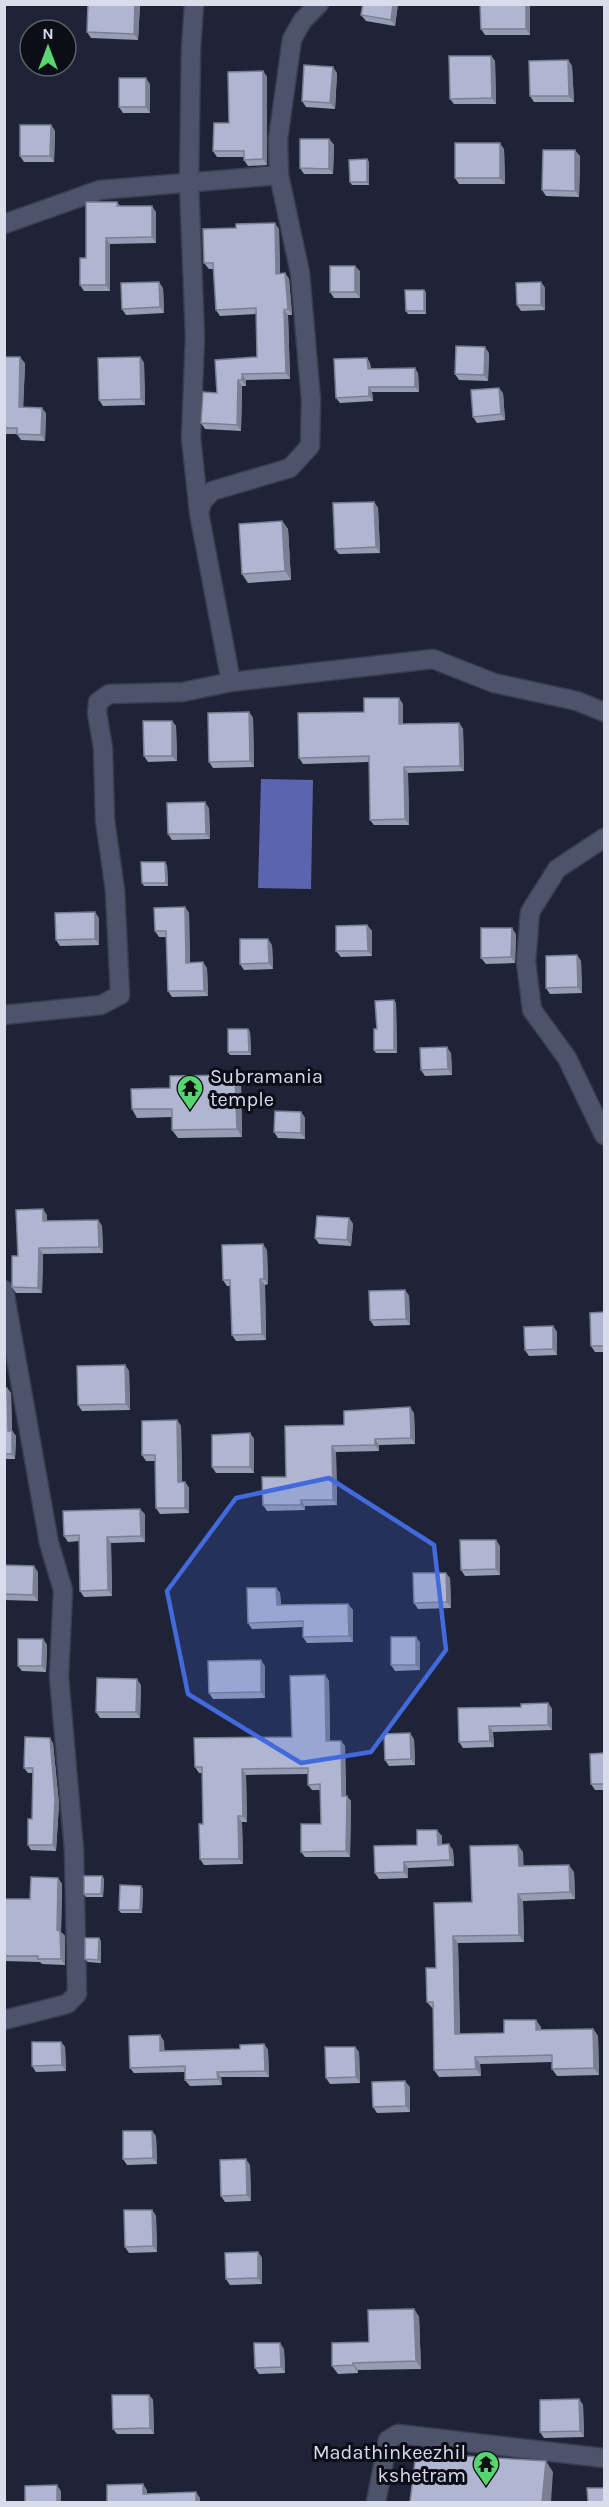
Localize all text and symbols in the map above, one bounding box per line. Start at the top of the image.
north arrow [18,18,78,78]
text: N [42,24,54,43]
place label: Subramania temple [210,1065,323,1111]
temple icon: Subramania temple [175,1073,205,1111]
place label: Madathinkeezhil kshetram [313,2441,466,2487]
temple icon: Madathinkeezhil kshetram [471,2449,501,2487]

